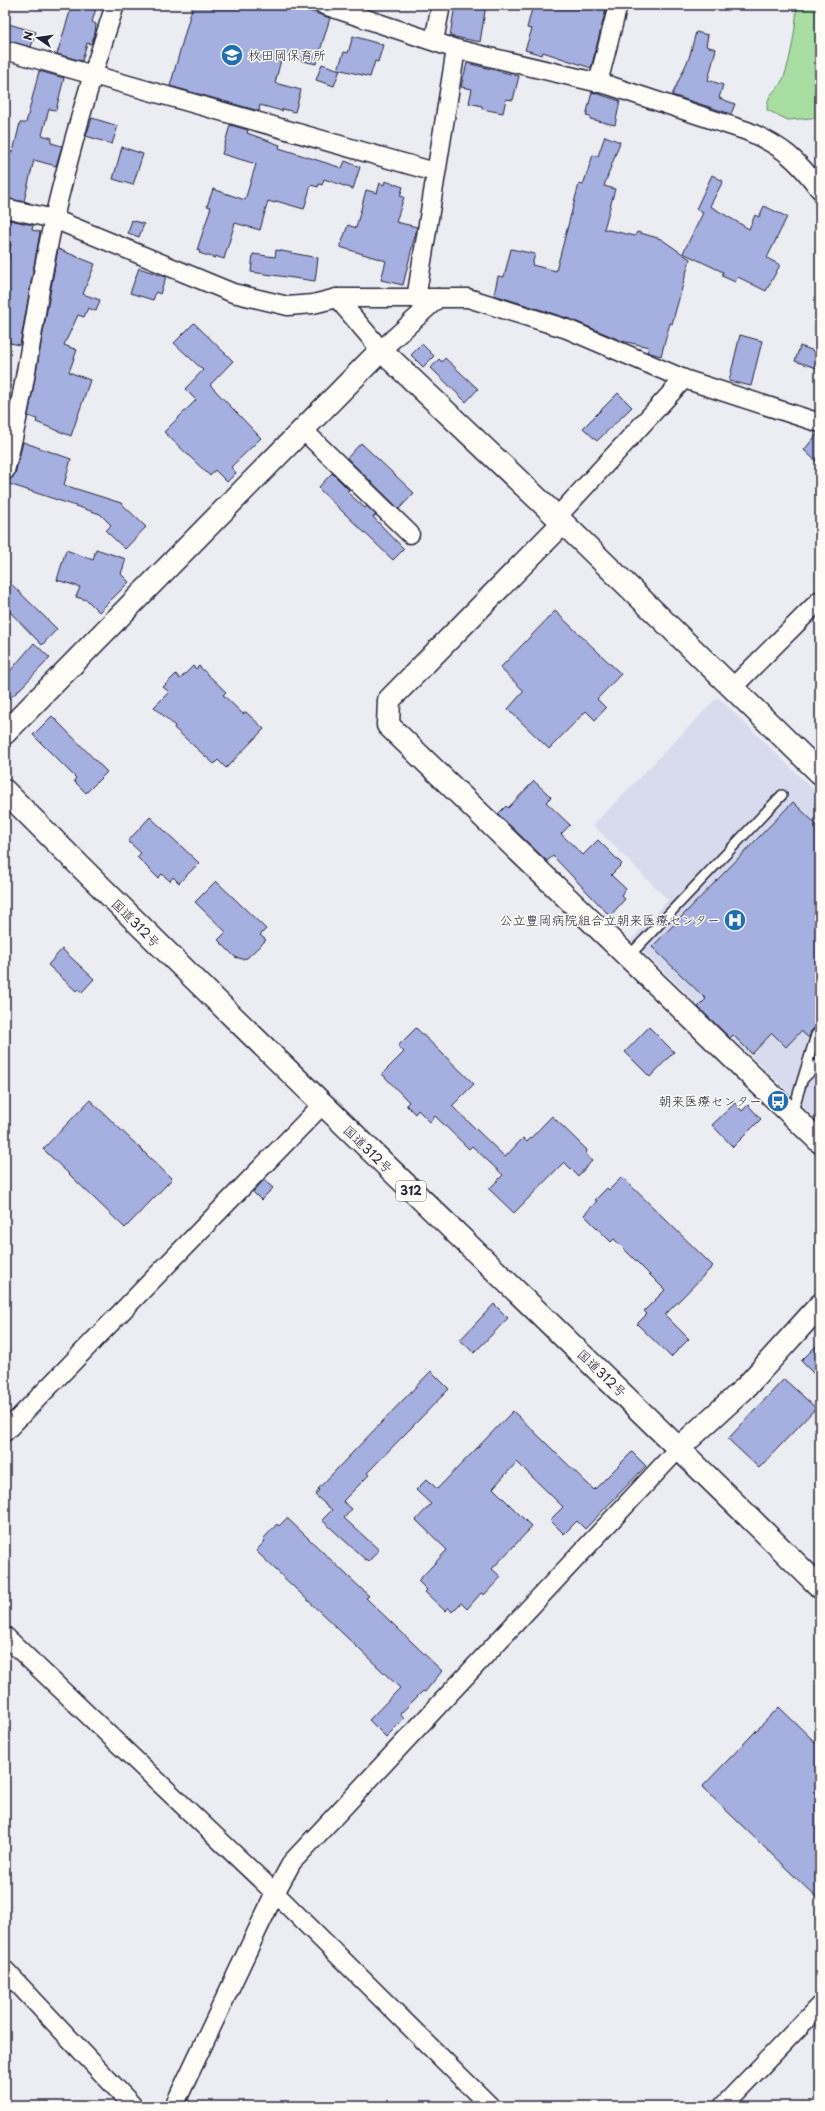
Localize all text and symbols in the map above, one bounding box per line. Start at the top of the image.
north arrow [18,18,58,58]
text: N [19,29,37,42]
school or university icon: 枚田岡保育所 [219,42,245,68]
place label: 枚田岡保育所 [248,45,326,64]
street label: 国道312号 [108,894,165,951]
hospital icon: 公立豊岡病院組合立朝来医療センター [722,907,748,933]
place label: 公立豊岡病院組合立朝来医療センター [500,910,720,929]
bus stop icon: 朝来医療センター [765,1088,791,1114]
place label: 朝来医療センター [659,1091,762,1110]
street label: 国道312号 [340,1120,397,1177]
road number: 312 [396,1181,426,1201]
street label: 国道312号 [574,1344,631,1401]

